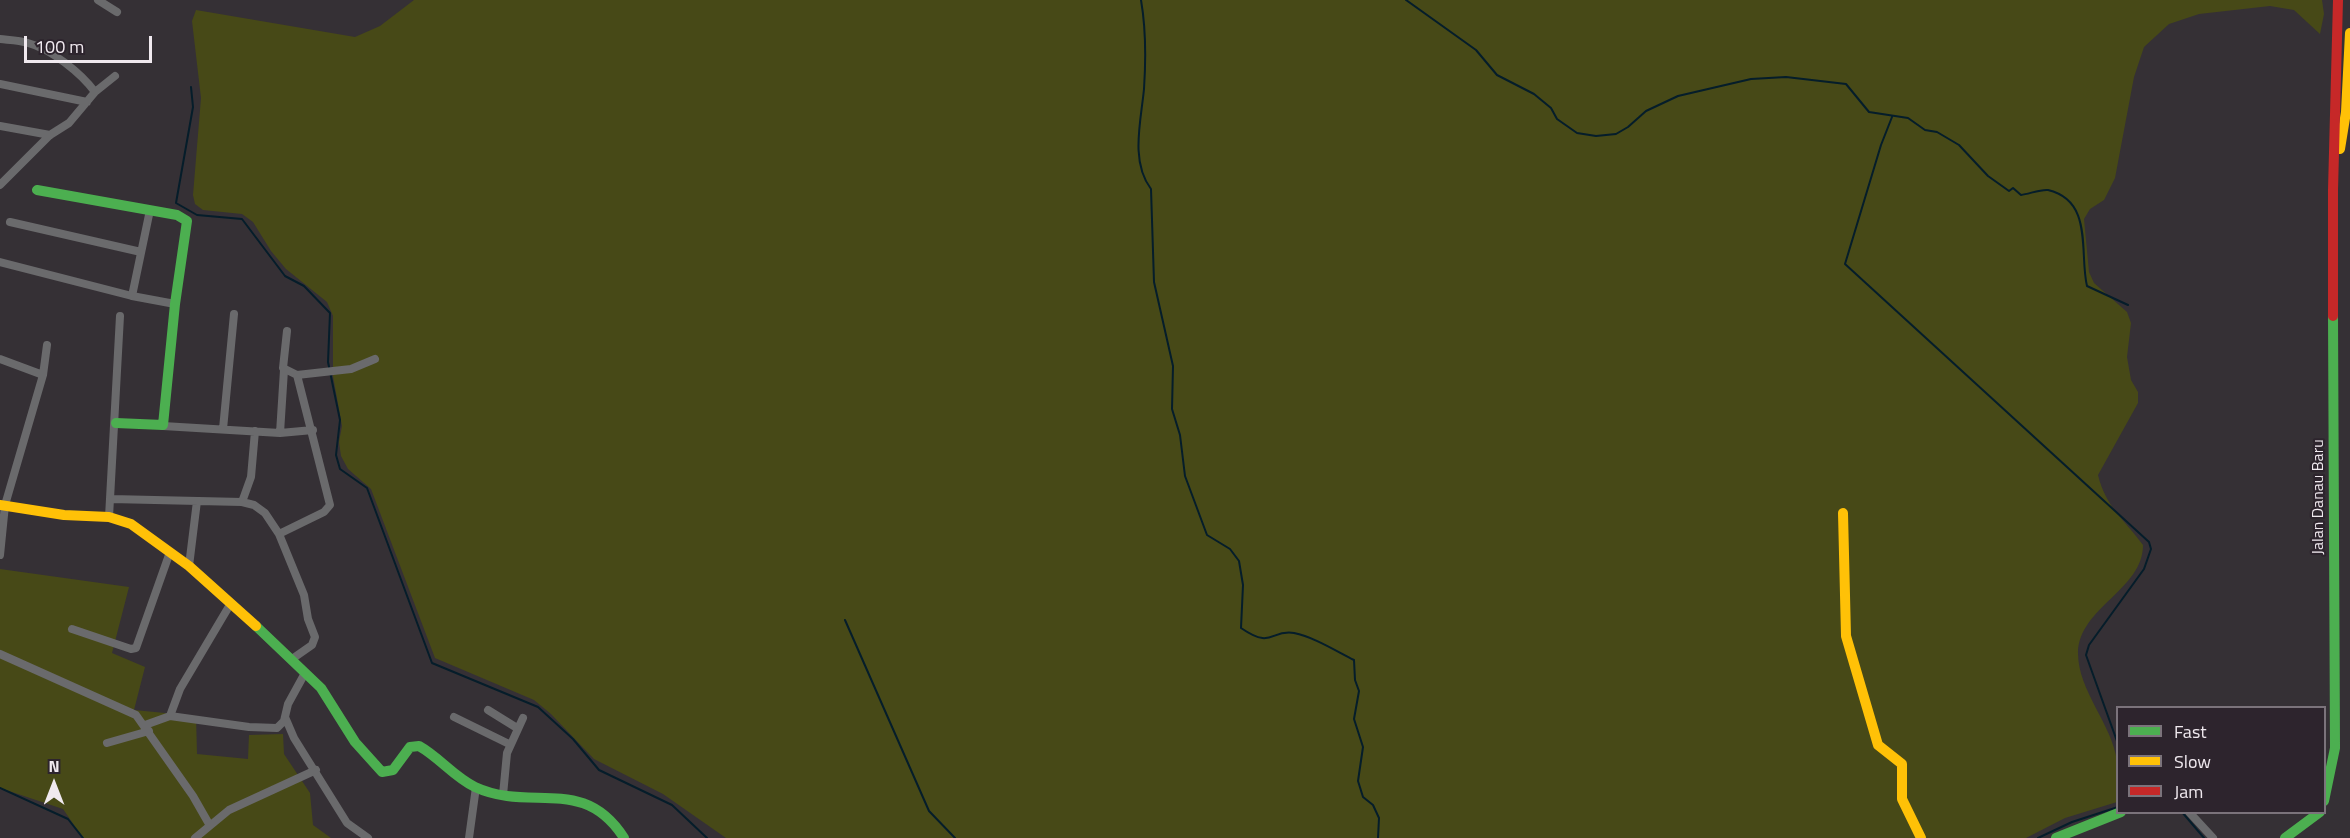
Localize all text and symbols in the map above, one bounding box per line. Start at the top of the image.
scale bar [27,24,154,62]
text: 100 m [35,33,84,60]
street label: Jalan Danau Baru [2309,439,2329,555]
legend [2116,706,2326,814]
text: Fast [2174,718,2207,745]
text: Slow [2174,748,2211,775]
north arrow [24,754,84,814]
text: N [48,754,60,778]
text: Jam [2174,778,2203,805]

